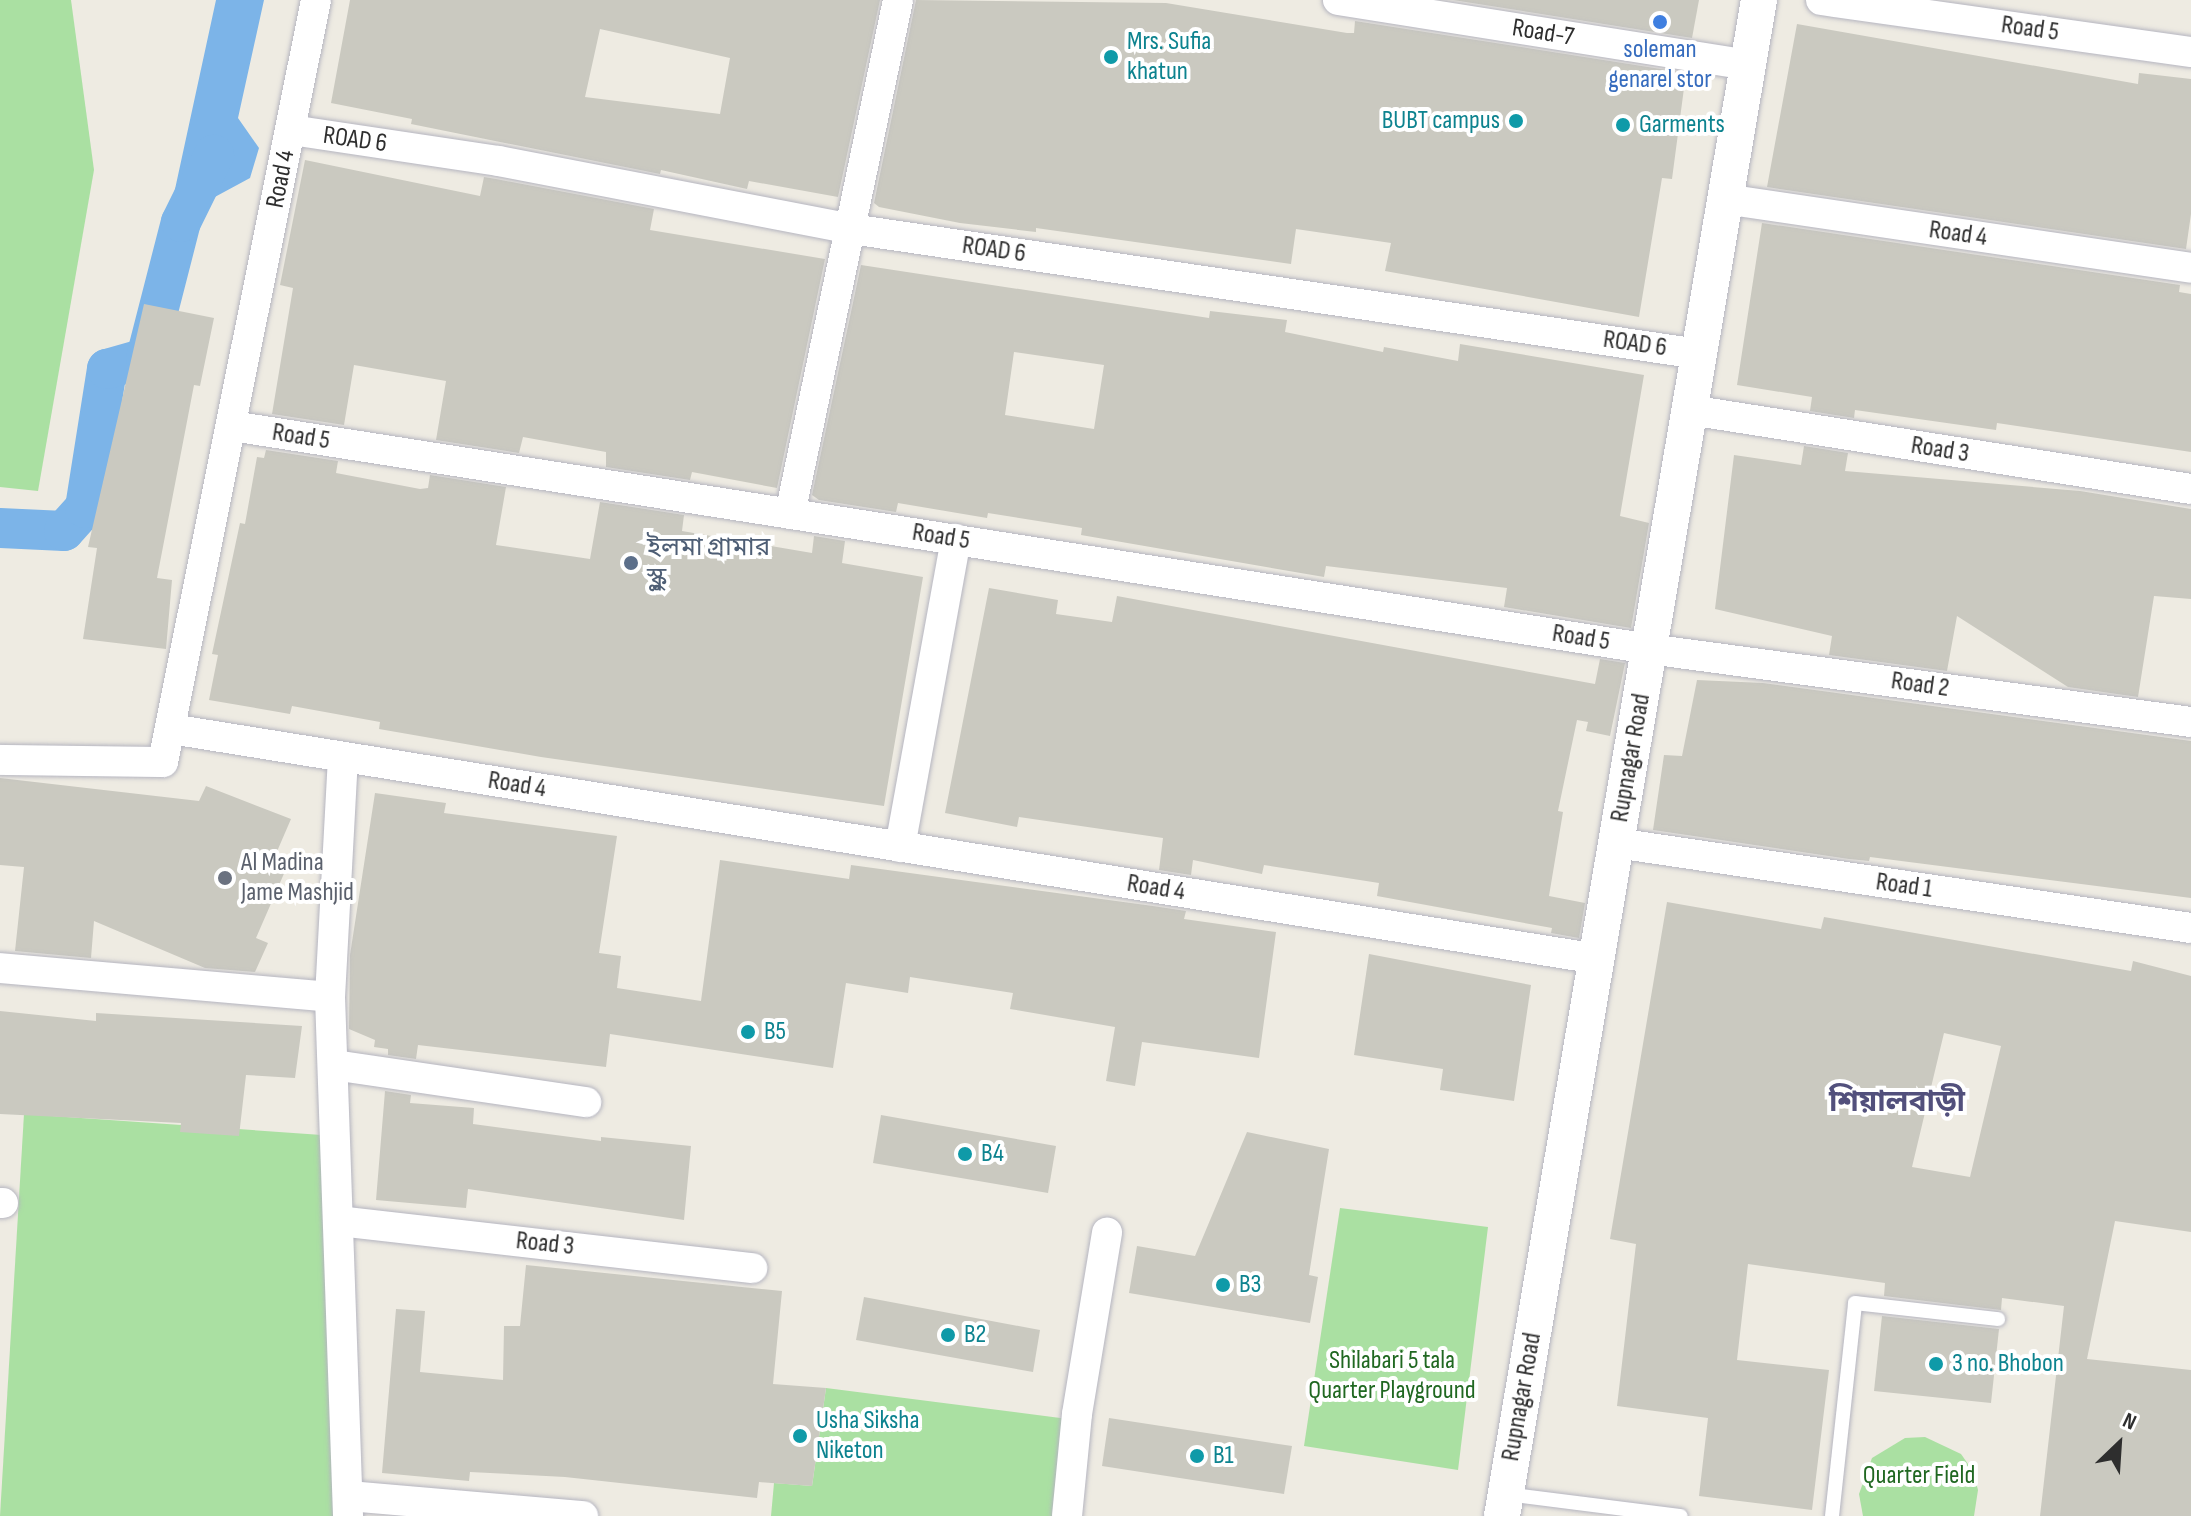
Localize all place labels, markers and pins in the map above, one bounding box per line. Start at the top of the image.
marker: soleman genarel stor [1651,13,1669,31]
place label: Mrs. Sufia khatun [1127,26,1211,88]
place label: soleman genarel stor [1608,34,1712,96]
marker: Mrs. Sufia khatun [1102,48,1120,66]
place label: BUBT campus [1382,105,1500,137]
place label: Garments [1639,109,1725,141]
marker: BUBT campus [1507,112,1525,130]
marker: Garments [1614,116,1632,134]
place label: ইলমা গ্রামার স্কুল [647,532,770,594]
marker: ইলমা গ্রামার স্কুল [622,554,640,572]
place label: Al Madina Jame Mashjid [241,847,354,908]
marker: Al Madina Jame Mashjid [216,869,234,887]
place label: B5 [764,1016,786,1048]
marker: B5 [739,1023,757,1041]
place label: B4 [981,1138,1004,1170]
marker: B4 [956,1145,974,1163]
place label: B3 [1239,1269,1261,1301]
marker: B3 [1214,1276,1232,1294]
place label: B2 [964,1319,986,1351]
marker: B2 [939,1326,957,1344]
place label: 3 no. Bhobon [1952,1348,2064,1380]
marker: 3 no. Bhobon [1927,1355,1945,1373]
place label: Usha Siksha Niketon [816,1405,919,1466]
marker: Usha Siksha Niketon [791,1427,809,1445]
place label: B1 [1213,1440,1234,1472]
marker: B1 [1188,1447,1206,1465]

